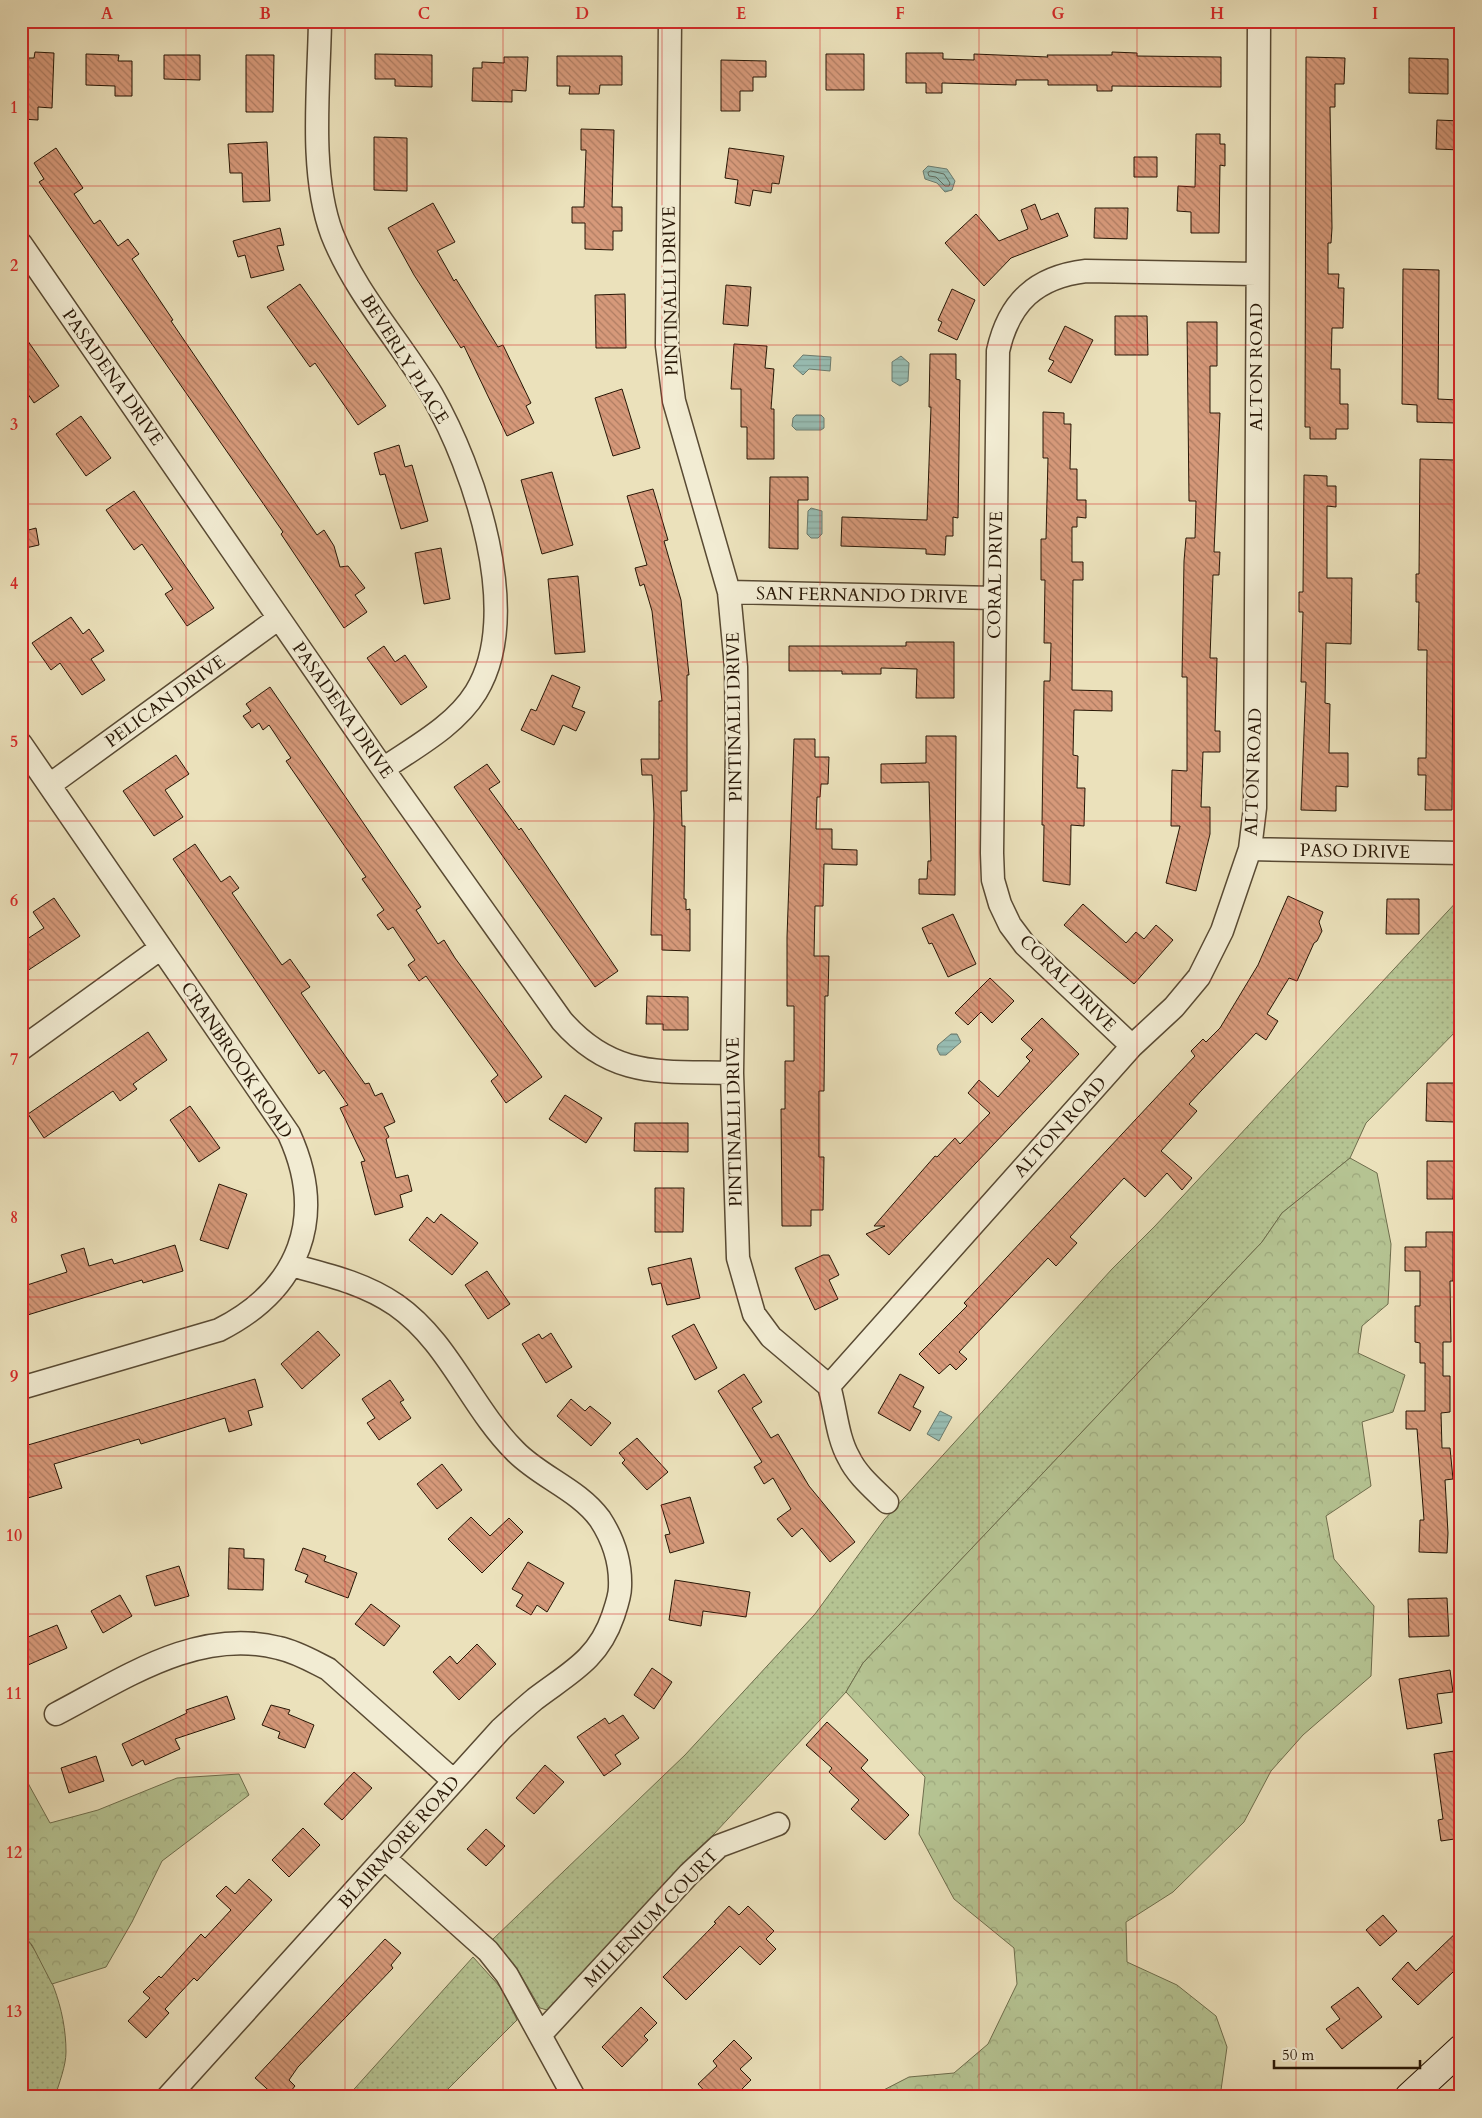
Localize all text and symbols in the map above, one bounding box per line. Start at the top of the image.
text: A [101,3,113,25]
text: B [259,3,271,25]
text: C [418,3,430,25]
text: D [575,3,589,25]
text: E [736,3,746,25]
text: F [895,3,905,25]
text: G [1051,3,1065,25]
text: H [1210,3,1224,25]
text: I [1372,3,1378,25]
text: 1 [10,97,18,119]
street label: PINTINALLI DRIVE [657,206,684,376]
text: 2 [10,255,18,277]
street label: BEVERLY PLACE [355,290,455,429]
street label: ALTON ROAD [1244,303,1269,431]
street label: PASADENA DRIVE [56,304,169,451]
text: 3 [10,414,18,436]
street label: CORAL DRIVE [982,511,1009,639]
text: 4 [10,573,18,595]
street label: SAN FERNANDO DRIVE [756,581,968,610]
street label: PINTINALLI DRIVE [721,632,748,802]
street label: PASADENA DRIVE [286,637,399,784]
street label: PELICAN DRIVE [100,649,231,754]
street label: ALTON ROAD [1239,708,1268,836]
text: 5 [10,731,18,753]
street label: PASO DRIVE [1300,838,1410,865]
text: 6 [10,890,18,912]
street label: CORAL DRIVE [1014,929,1122,1037]
street label: CRANBROOK ROAD [175,977,298,1144]
street label: PINTINALLI DRIVE [721,1037,748,1207]
text: 7 [10,1049,18,1071]
street label: ALTON ROAD [1008,1071,1113,1183]
text: 8 [10,1207,18,1229]
text: 9 [10,1366,18,1388]
text: 10 [6,1525,22,1547]
text: 11 [6,1683,22,1705]
street label: BLAIRMORE ROAD [333,1770,466,1914]
text: 12 [6,1842,22,1864]
street label: MILLENIUM COURT [579,1844,724,1993]
text: 13 [6,2001,22,2023]
scale bar [1274,2038,1421,2070]
text: 50 m [1282,2045,1314,2065]

